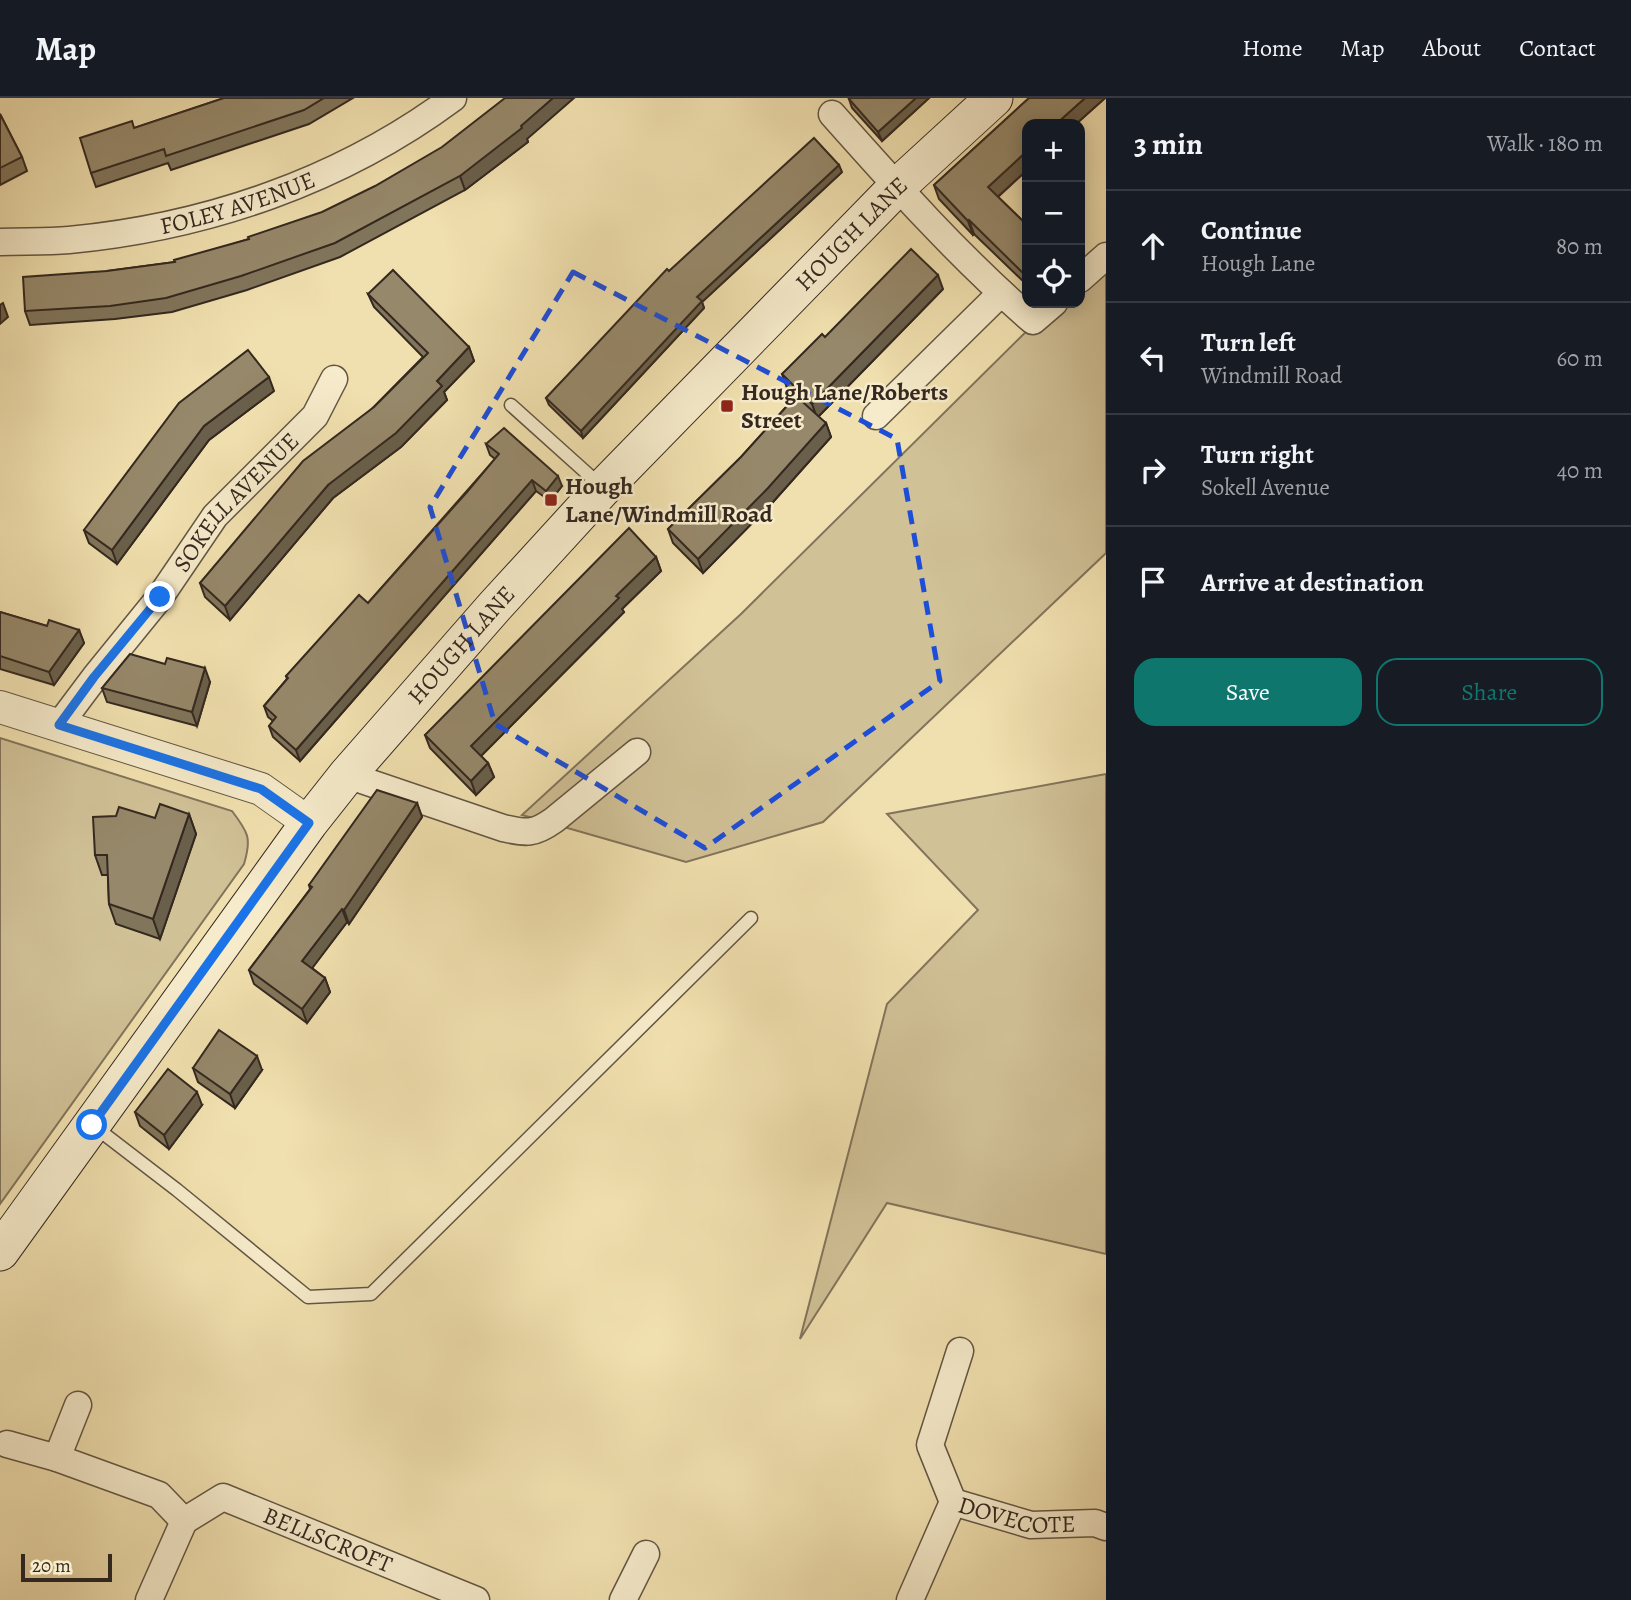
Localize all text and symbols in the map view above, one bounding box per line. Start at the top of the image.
text: Map [35,26,96,71]
text: Home [1242,32,1303,64]
text: Map [1341,32,1385,64]
text: About [1423,32,1481,64]
text: Contact [1519,32,1596,64]
map controls [1022,119,1085,308]
button: + [1022,119,1085,182]
text: 3 min [1134,124,1203,164]
text: Walk · 180 m [1487,128,1603,159]
street label: FOLEY AVENUE [157,163,320,242]
street label: HOUGH LANE [788,169,914,298]
button: − [1022,182,1085,245]
text: Continue [1201,213,1302,248]
icon: ahead [1134,227,1172,265]
text: 80 m [1556,231,1603,262]
button: locate [1022,245,1085,308]
text: Hough Lane [1201,248,1315,279]
text: Turn left [1201,325,1296,360]
icon: left [1134,339,1172,377]
text: 60 m [1556,343,1603,374]
text: Windmill Road [1201,360,1342,391]
place label: Hough Lane/Roberts Street [741,376,948,436]
marker: Hough Lane/Roberts Street [719,398,735,414]
street label: SOKELL AVENUE [166,425,306,578]
text: Turn right [1201,437,1314,472]
icon: right [1134,451,1172,489]
text: 40 m [1557,455,1603,486]
place label: Hough Lane/Windmill Road [565,470,773,530]
text: Sokell Avenue [1201,472,1330,503]
marker: Hough Lane/Windmill Road [543,492,559,508]
icon: arrive [1134,563,1172,601]
text: Arrive at destination [1201,565,1424,600]
street label: HOUGH LANE [400,579,522,711]
route end [144,581,175,612]
button: Save [1134,658,1362,726]
button: Share [1376,658,1603,726]
route start [76,1109,107,1140]
street label: DOVECOTE [954,1488,1076,1541]
street label: BELLSCROFT [259,1499,397,1580]
scale bar [21,1551,112,1583]
text: 20 m [32,1553,71,1579]

